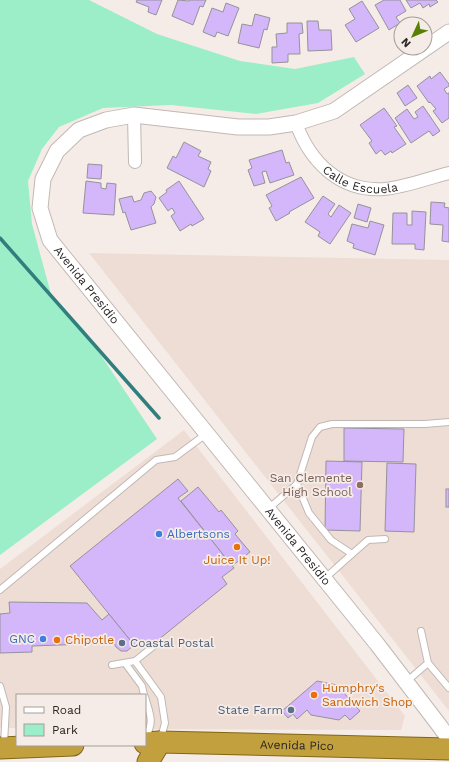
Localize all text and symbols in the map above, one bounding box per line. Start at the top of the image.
north arrow [393,16,433,56]
text: N [399,35,414,50]
street label: Calle Escuela [320,163,399,196]
street label: Avenida Presidio [51,243,122,327]
place label: San Clemente High School [270,471,352,499]
marker: San Clemente High School [355,480,365,490]
street label: Avenida Presidio [262,505,334,588]
place label: Albertsons [167,527,230,541]
marker: Albertsons [154,529,164,539]
marker: Juice It Up! [232,542,242,552]
place label: Juice It Up! [204,553,270,567]
place label: GNC [9,632,35,646]
place label: Chipotle [65,633,114,647]
marker: GNC [38,634,48,644]
marker: Chipotle [52,635,62,645]
place label: Coastal Postal [130,636,214,650]
marker: Coastal Postal [117,638,127,648]
place label: Humphry's Sandwich Shop [322,681,413,709]
marker: Humphry's Sandwich Shop [309,690,319,700]
legend [16,694,146,746]
text: Road [52,703,81,717]
place label: State Farm [218,703,283,717]
marker: State Farm [286,705,296,715]
text: Park [52,723,78,737]
street label: Avenida Pico [260,737,334,753]

